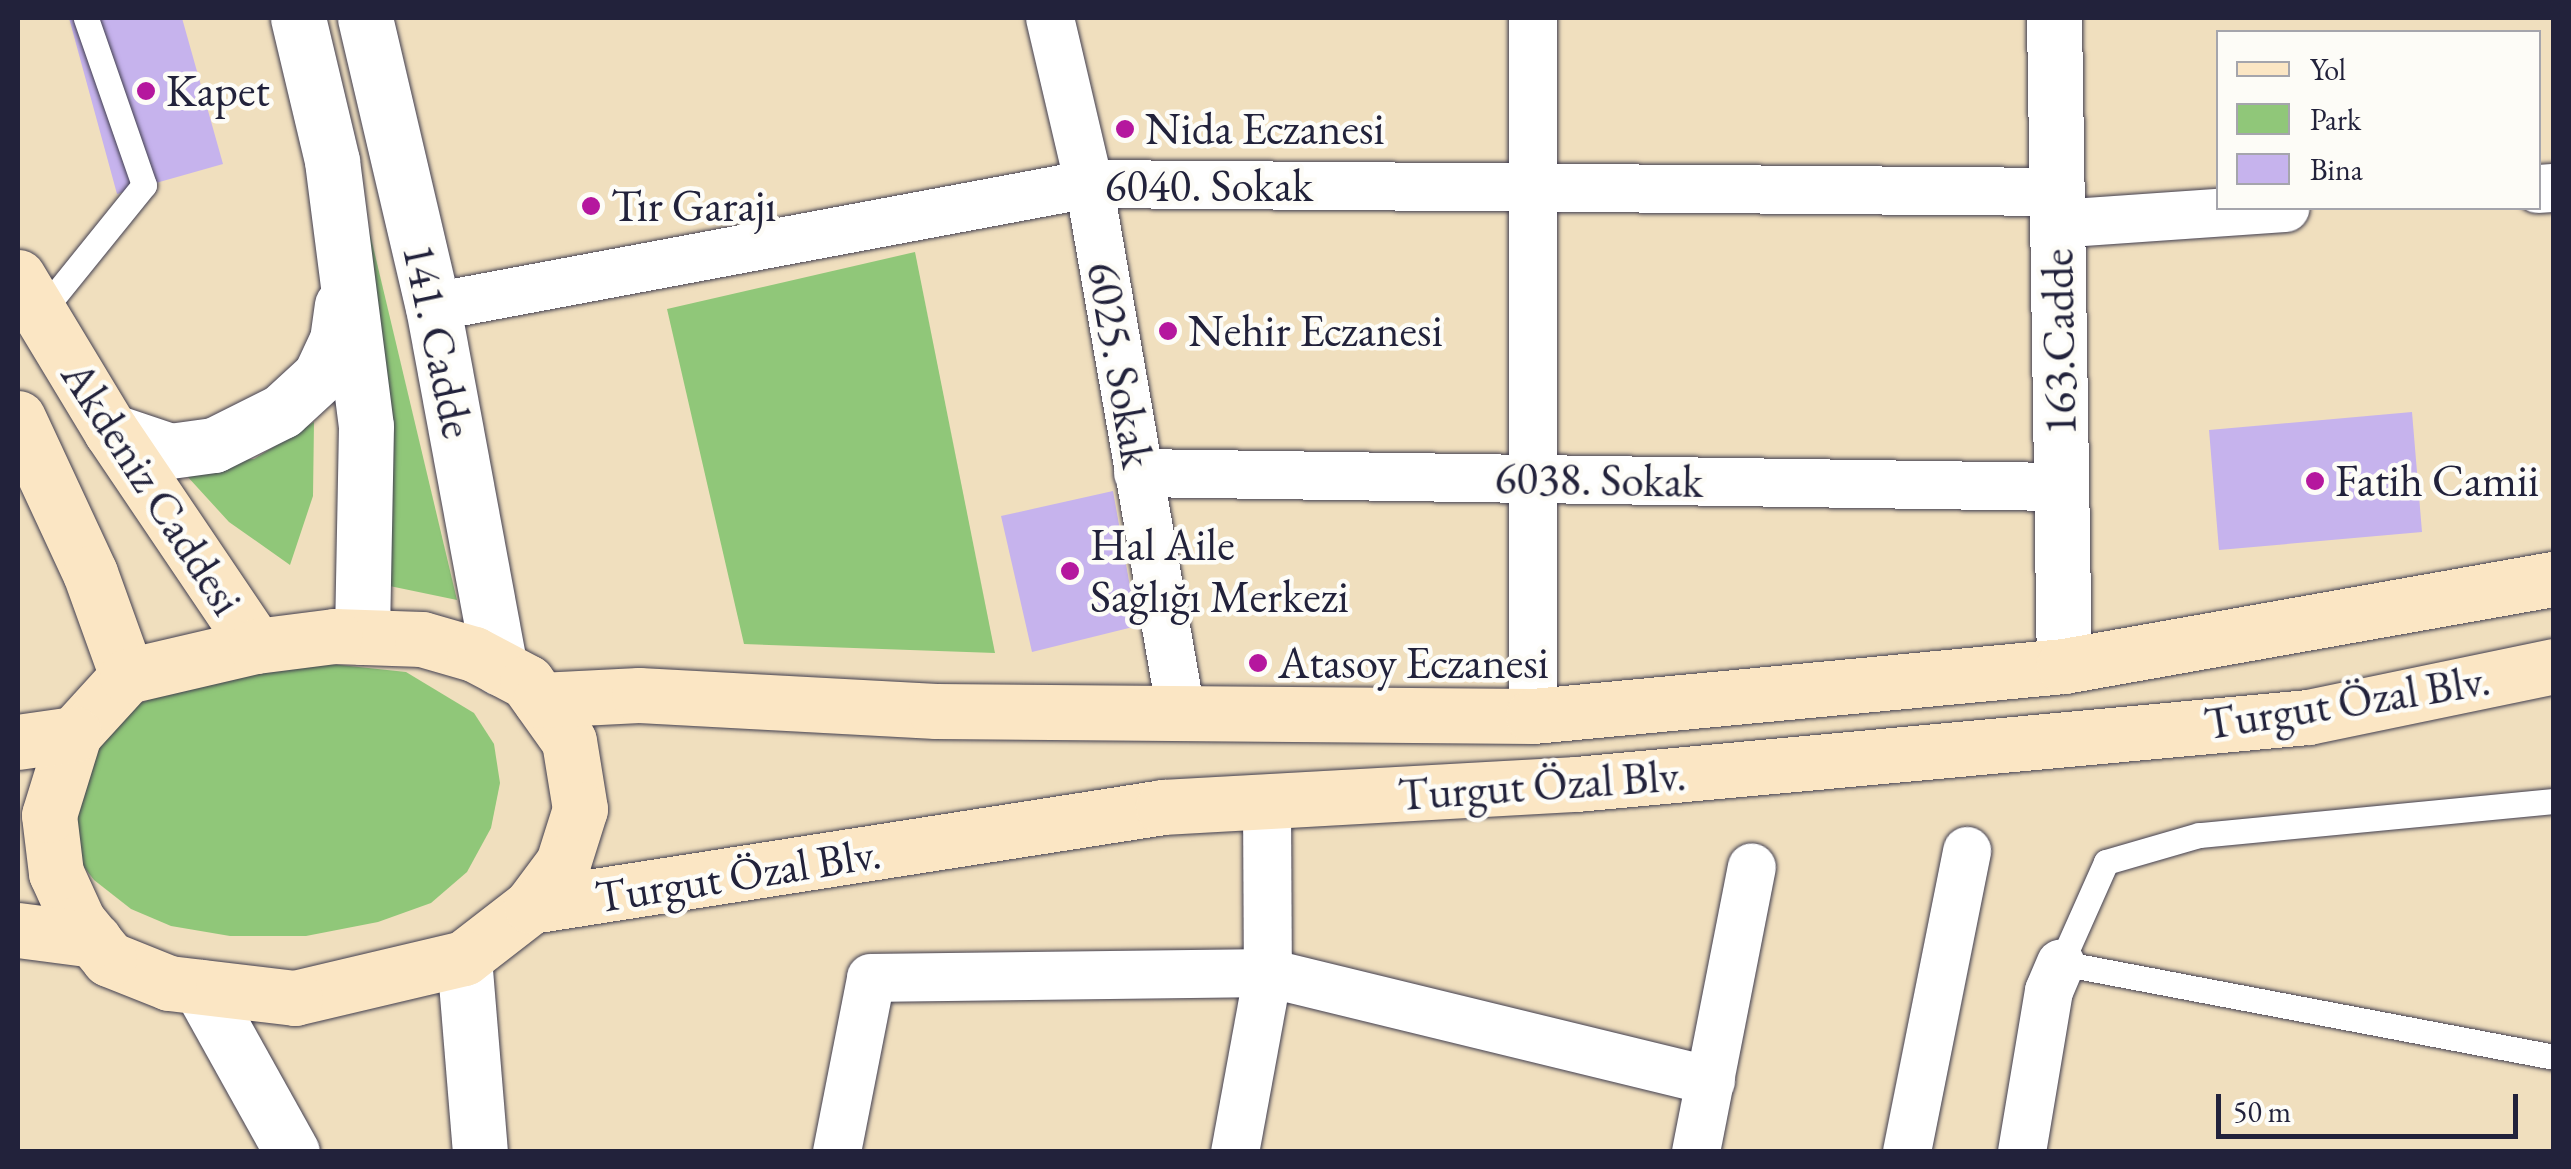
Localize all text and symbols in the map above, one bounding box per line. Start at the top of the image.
legend [2216,30,2541,210]
text: Yol [2310,50,2346,89]
place label: Kapet [166,64,270,118]
marker: Kapet [135,80,157,102]
text: Park [2310,100,2361,139]
place label: Nida Eczanesi [1145,102,1385,156]
marker: Nida Eczanesi [1114,118,1136,140]
text: Bina [2310,150,2363,189]
street label: 6040. Sokak [1105,159,1313,213]
place label: Tır Garajı [611,179,776,233]
marker: Tır Garajı [580,195,602,217]
street label: 141. Cadde [391,239,485,443]
street label: 163.Cadde [2030,248,2088,436]
street label: 6025. Sokak [1075,258,1165,472]
place label: Nehir Eczanesi [1188,304,1443,358]
marker: Nehir Eczanesi [1157,320,1179,342]
street label: Akdeniz Caddesi [50,351,254,625]
street label: 6038. Sokak [1494,451,1704,509]
place label: Fatih Camii [2335,454,2539,508]
marker: Fatih Camii [2304,470,2326,492]
place label: Hal Aile Sağlığı Merkezi [1090,518,1349,624]
marker: Hal Aile Sağlığı Merkezi [1059,560,1081,582]
place label: Atasoy Eczanesi [1278,636,1549,690]
marker: Atasoy Eczanesi [1247,652,1269,674]
street label: Turgut Özal Blv. [2200,653,2494,751]
street label: Turgut Özal Blv. [1396,748,1688,822]
street label: Turgut Özal Blv. [591,826,885,924]
scale bar [2221,1074,2524,1136]
text: 50 m [2233,1092,2291,1131]

